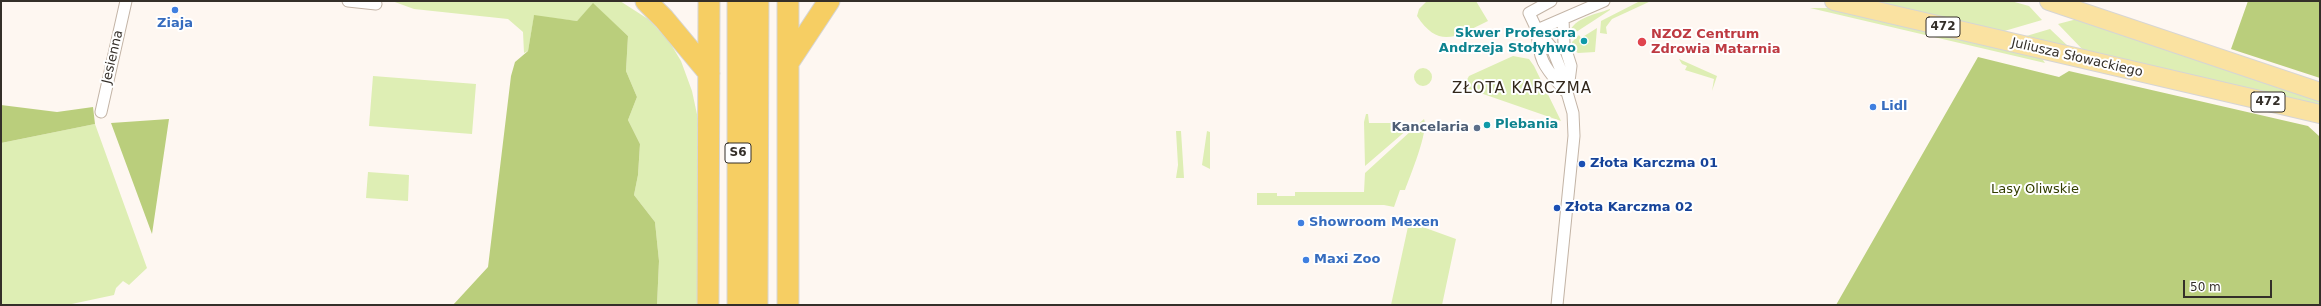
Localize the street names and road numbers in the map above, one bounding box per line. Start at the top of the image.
road number: 472 [1926,17,1960,37]
street label: Jesienna [99,29,127,85]
street label: Juliusza Słowackiego [2010,35,2144,81]
road number: 472 [2251,92,2285,112]
road number: S6 [725,143,751,163]

